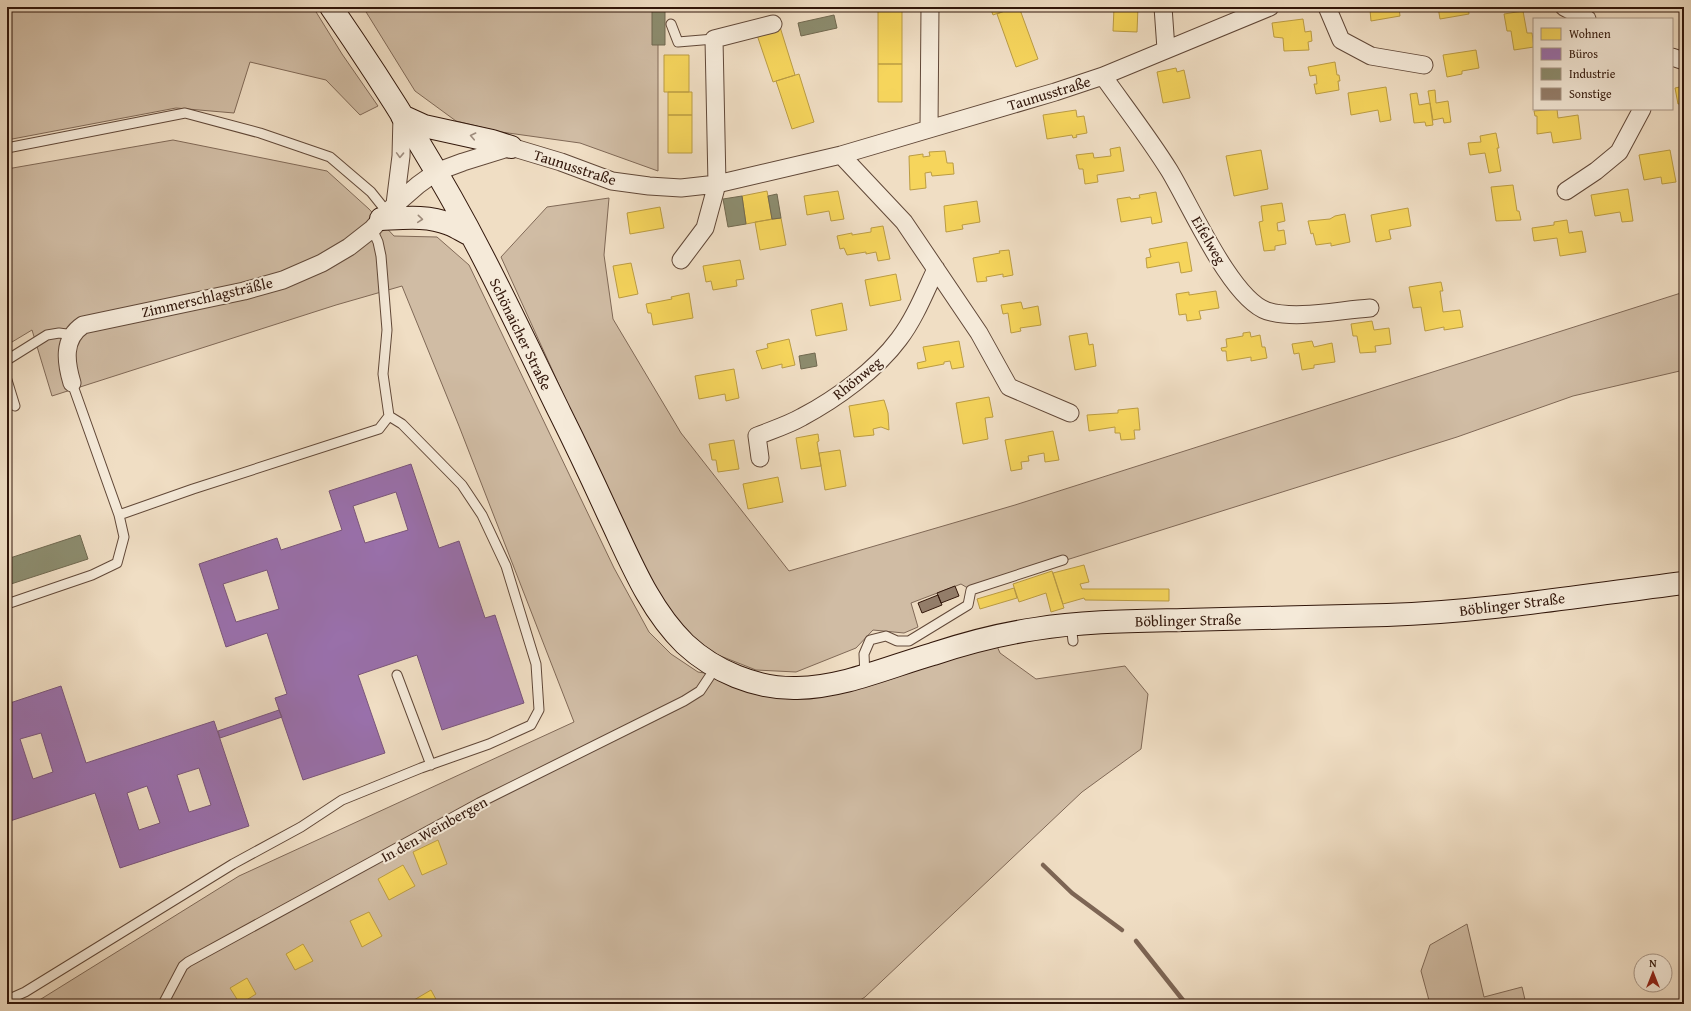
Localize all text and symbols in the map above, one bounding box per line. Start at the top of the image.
legend [1533,18,1673,110]
text: Wohnen [1569,25,1611,42]
text: Büros [1569,45,1598,62]
text: Industrie [1569,65,1616,82]
street label: Taunusstraße [1005,70,1093,116]
text: Sonstige [1569,85,1612,102]
one-way arrow [470,133,476,141]
street label: Taunusstraße [531,144,619,190]
one-way arrow [396,152,405,158]
street label: Eifelweg [1187,212,1232,269]
one-way arrow [417,214,423,223]
street label: Zimmerschlagsträßle [139,272,275,322]
street label: Schönaicher Straße [485,274,557,394]
street label: Rhönweg [828,351,887,404]
street label: Böblinger Straße [1458,587,1566,621]
street label: Böblinger Straße [1135,609,1241,631]
street label: In den Weinbergen [377,791,492,867]
north arrow [1633,953,1673,993]
text: N [1649,955,1657,971]

